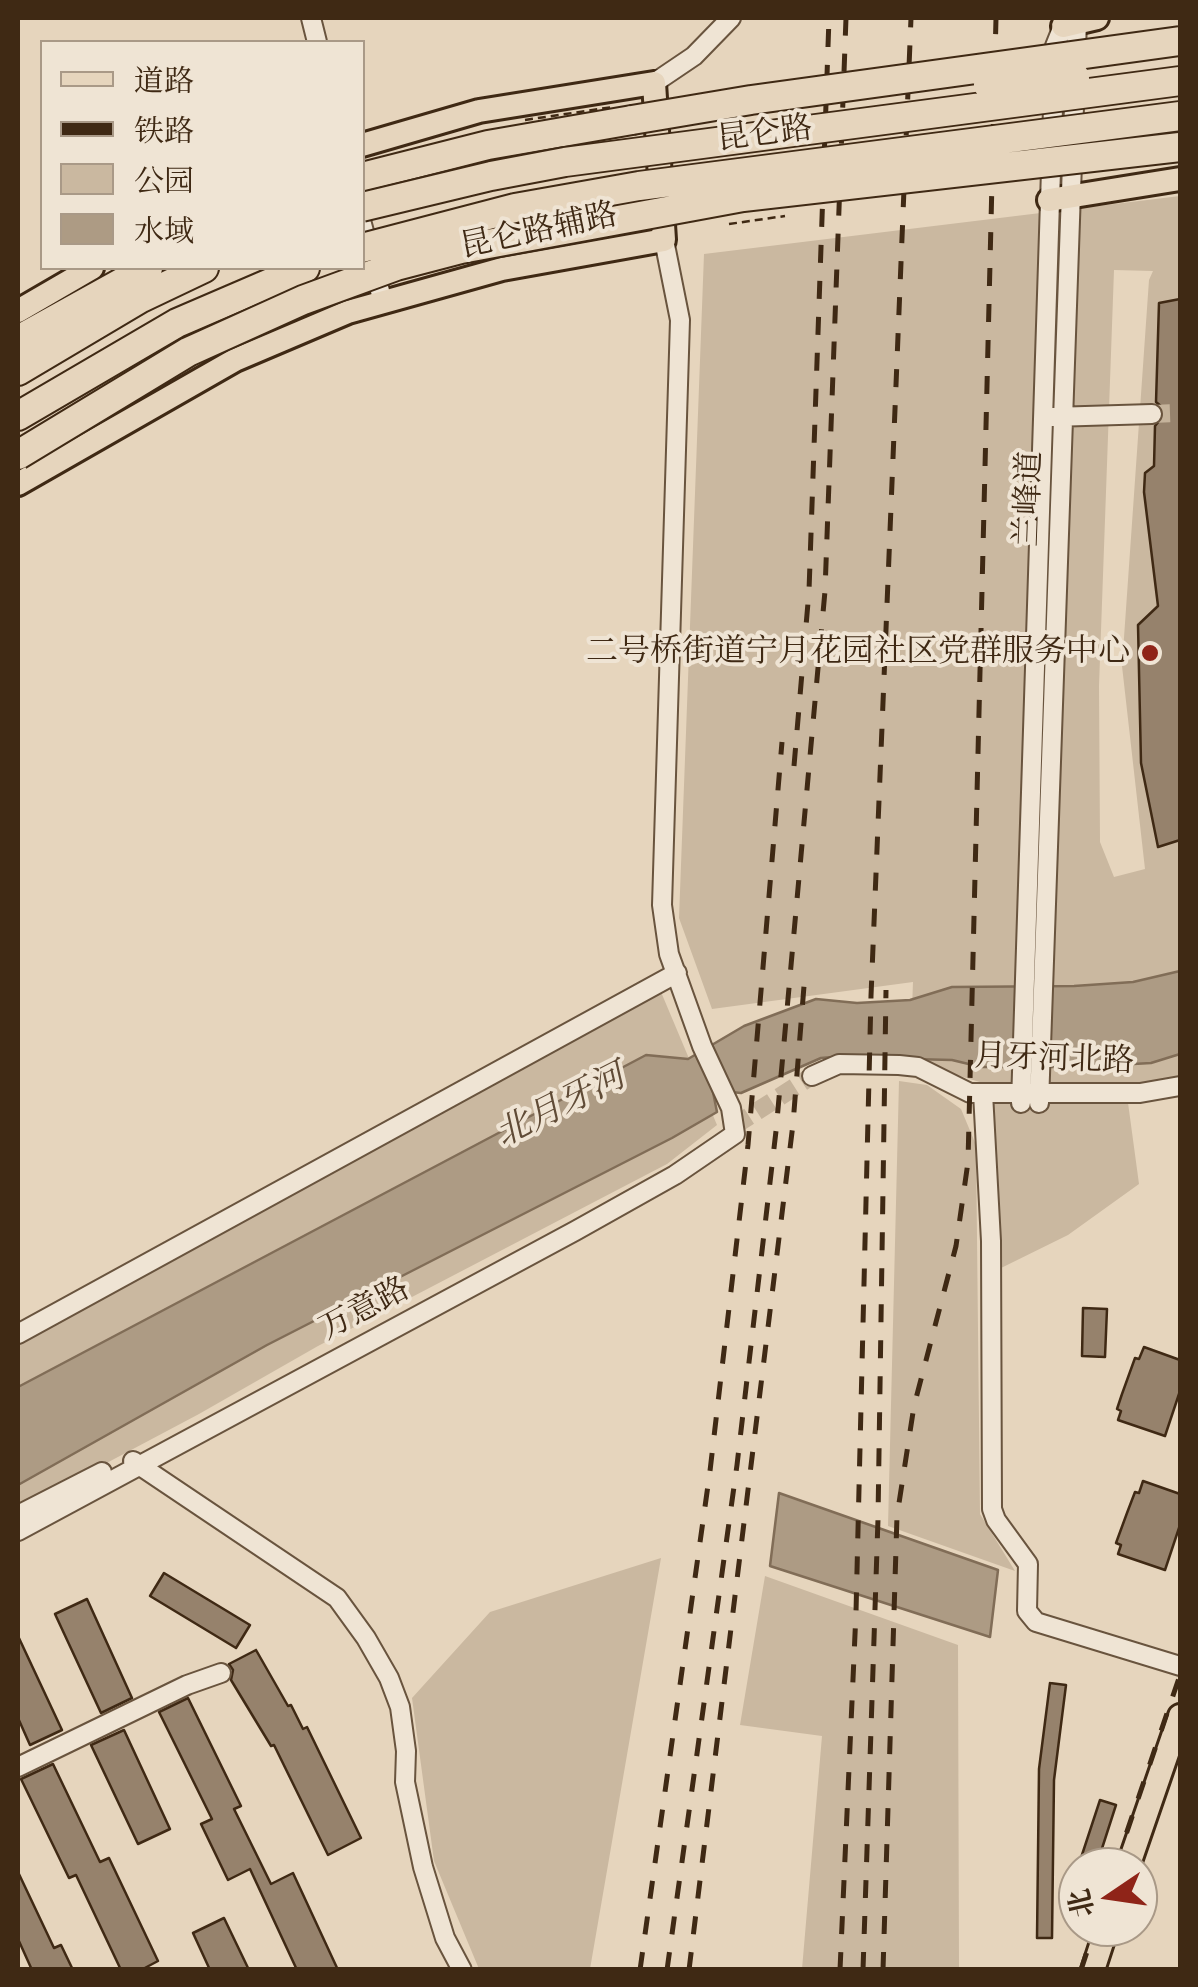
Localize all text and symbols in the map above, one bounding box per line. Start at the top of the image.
legend [40,40,365,270]
text: 道路 [134,58,194,102]
text: 铁路 [134,108,194,152]
street label: 昆仑路 [715,110,815,160]
text: 公园 [134,158,194,202]
street label: 昆仑路辅路 [457,197,621,267]
text: 水域 [134,208,194,252]
street label: 兰峰道 [1009,450,1051,548]
place label: 二号桥街道宁月花园社区党群服务中心 [586,634,1130,672]
marker: 二号桥街道宁月花园社区党群服务中心 [1139,642,1161,664]
street label: 月牙河北路 [973,1038,1135,1082]
water label: 北月牙河 [489,1057,633,1157]
street label: 万意路 [314,1271,416,1349]
north arrow [1058,1847,1158,1947]
text: 北 [1057,1885,1103,1922]

